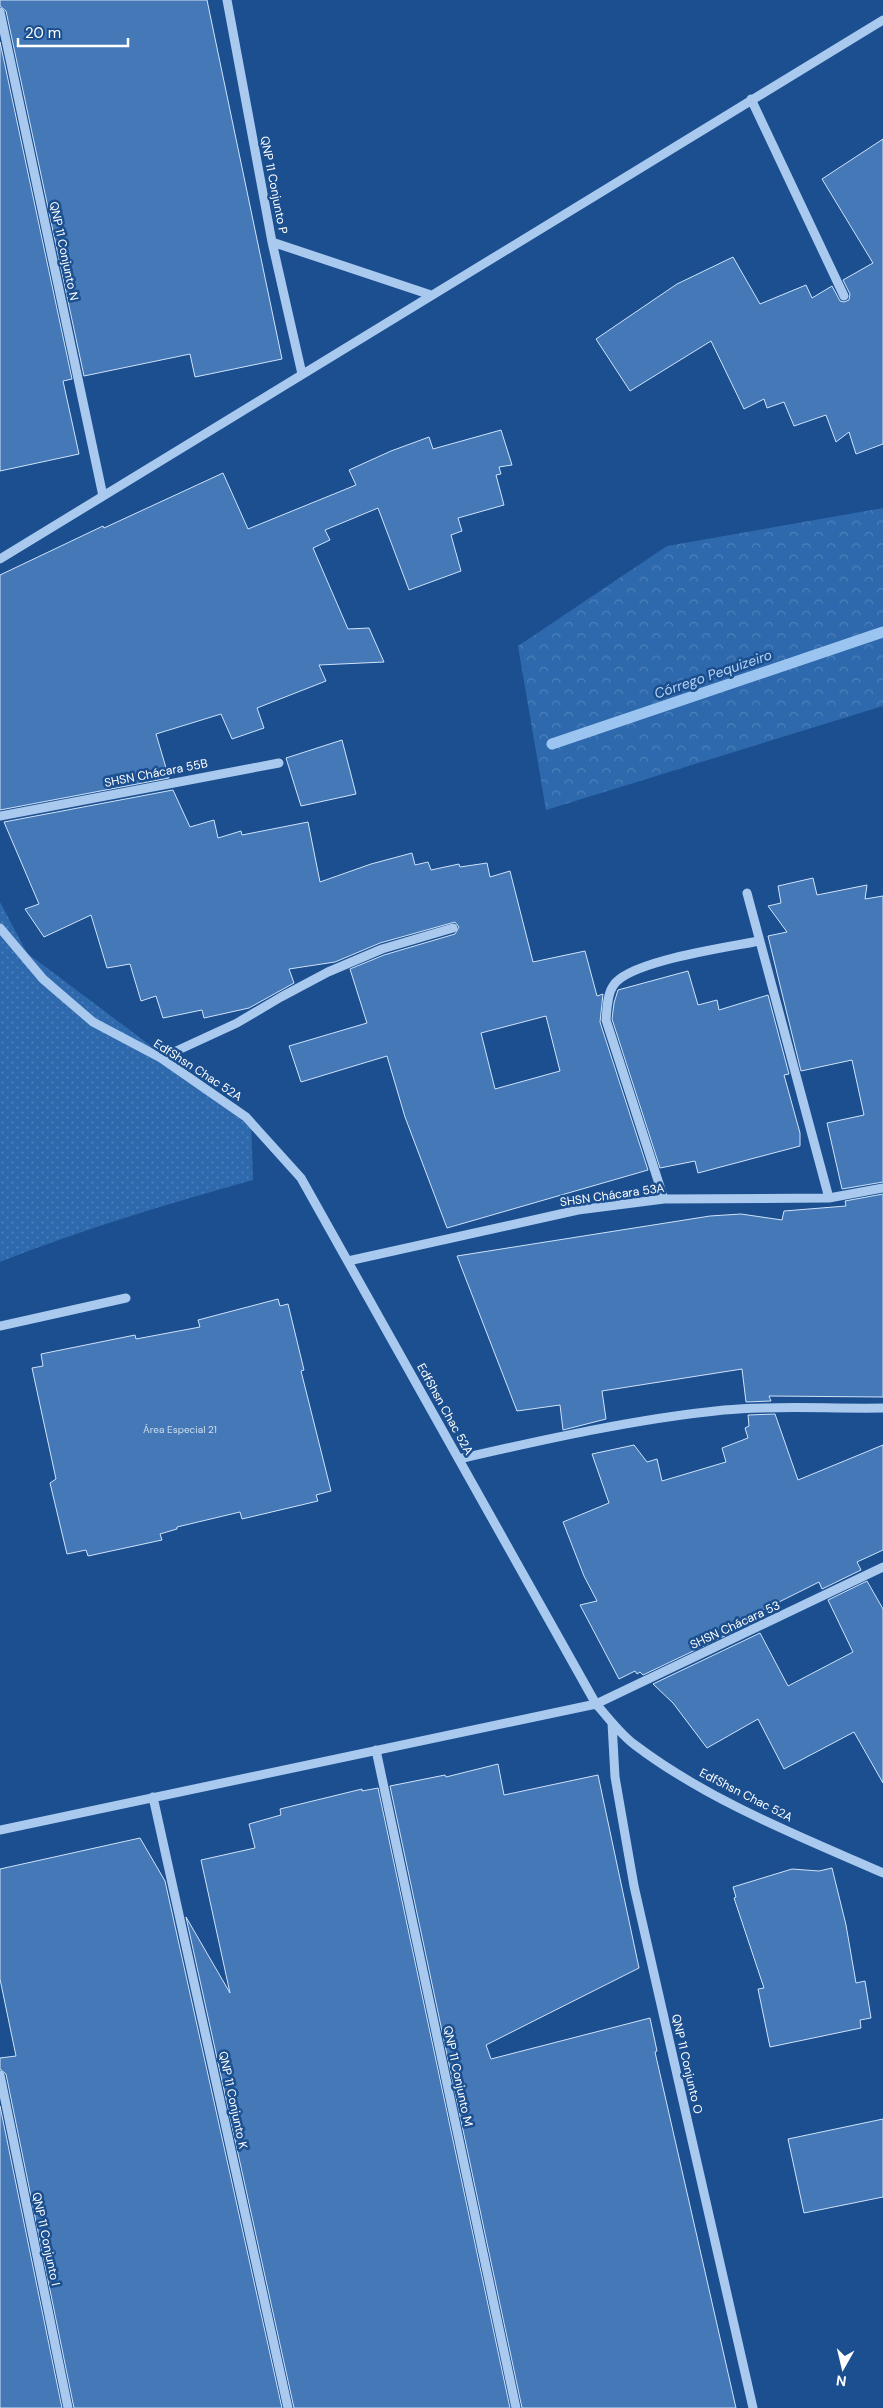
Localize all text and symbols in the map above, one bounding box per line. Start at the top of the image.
scale bar [18,15,128,47]
text: 20 m [25,23,61,43]
street label: QNP 11 Conjunto P [257,135,291,235]
street label: QNP 11 Conjunto N [46,200,82,302]
water label: Córrego Pequizeiro [652,645,774,703]
street label: SHSN Chácara 55B [103,755,209,791]
street label: EdfShsn Chac 52A [151,1035,245,1105]
street label: SHSN Chácara 53A [559,1180,665,1210]
street label: EdfShsn Chac 52A [413,1360,477,1458]
house number: Área Especial 21 [143,1423,217,1436]
street label: SHSN Chácara 53 [687,1597,783,1653]
street label: EdfShsn Chac 52A [697,1765,795,1825]
street label: QNP 11 Conjunto O [668,2013,706,2115]
street label: QNP 11 Conjunto M [440,2024,476,2128]
street label: QNP 11 Conjunto K [215,2050,251,2150]
street label: QNP 11 Conjunto I [28,2191,64,2287]
north arrow [818,2343,868,2393]
text: N [835,2371,848,2390]

